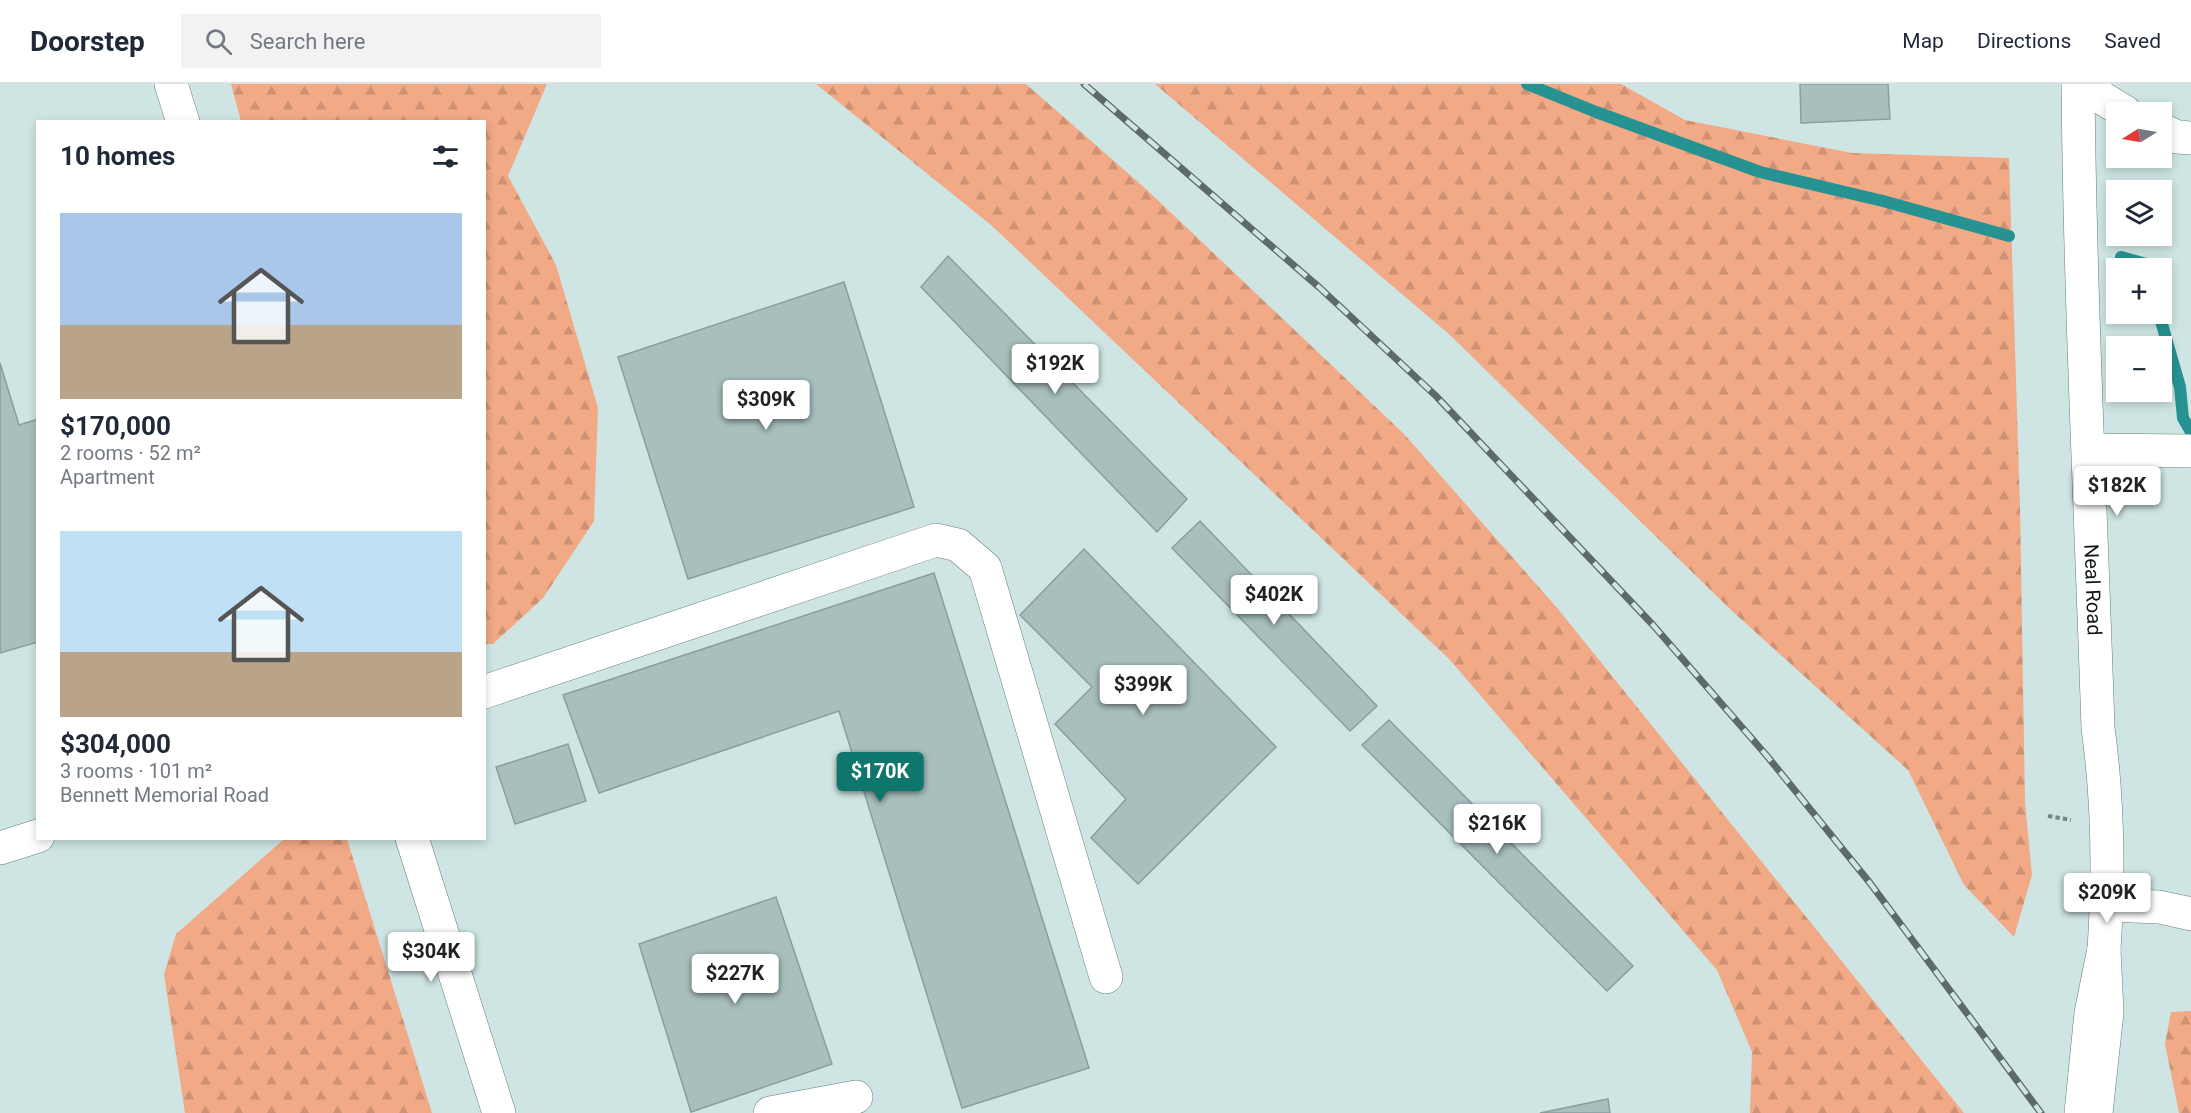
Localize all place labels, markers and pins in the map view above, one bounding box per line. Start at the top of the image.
pin: $192K [1013,344,1097,395]
pin: $309K [724,380,808,431]
pin: $182K [2075,466,2159,517]
pin: $402K [1232,575,1316,626]
pin: $399K [1101,665,1185,716]
pin: $170K [838,752,922,803]
pin: $216K [1455,804,1539,855]
pin: $209K [2065,873,2149,924]
pin: $304K [389,932,473,983]
pin: $227K [693,954,777,1005]

